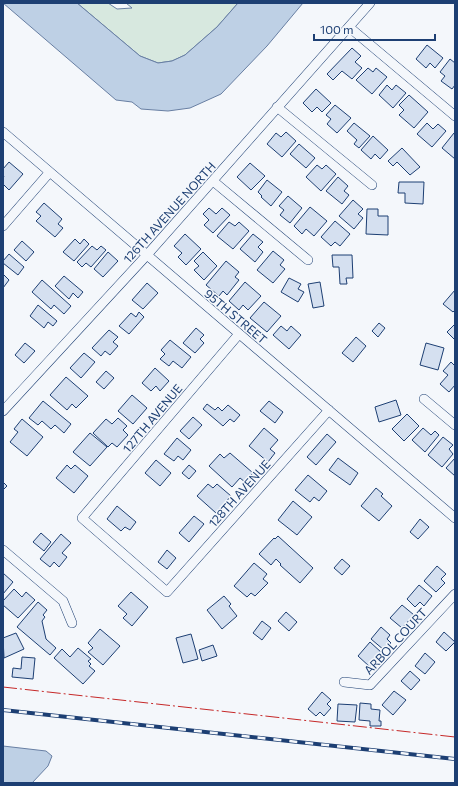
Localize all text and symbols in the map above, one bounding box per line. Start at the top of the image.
scale bar [314,16,435,42]
text: 100 m [320,22,354,36]
street label: 126TH AVENUE NORTH [120,159,218,265]
street label: 95TH STREET [202,286,270,346]
street label: 127TH AVENUE [119,381,185,455]
street label: 128TH AVENUE [205,457,273,529]
street label: ARBOL COURT [361,605,429,677]

